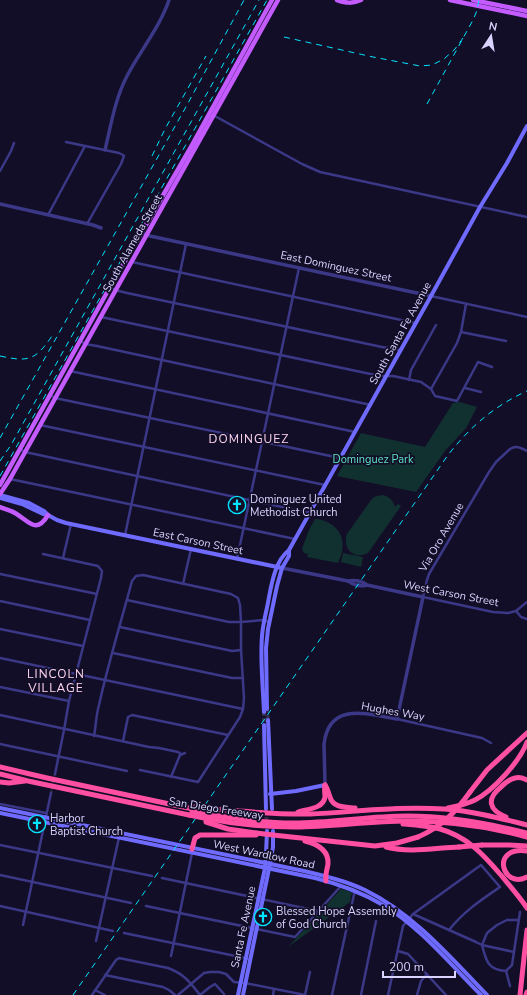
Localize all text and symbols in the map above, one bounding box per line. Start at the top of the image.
north arrow [471,16,511,56]
text: N [487,19,499,35]
street label: South Alameda Street [99,192,166,295]
street label: East Dominguez Street [279,247,393,286]
street label: South Santa Fe Avenue [366,279,435,387]
district label: DOMINGUEZ [209,431,289,447]
park label: Dominguez Park [333,452,414,467]
place label: Dominguez United Methodist Church [250,492,342,520]
church icon: Dominguez United Methodist Church [227,495,247,515]
street label: Via Oro Avenue [415,500,467,575]
street label: East Carson Street [152,525,244,558]
street label: West Carson Street [402,577,500,610]
district label: LINCOLN VILLAGE [27,666,85,696]
street label: Hughes Way [360,699,426,725]
street label: San Diego Freeway [168,794,265,823]
place label: Harbor Baptist Church [50,811,123,839]
church icon: Harbor Baptist Church [27,814,47,834]
street label: West Wardlow Road [212,836,316,873]
street label: Santa Fe Avenue [227,885,260,969]
place label: Blessed Hope Assembly of God Church [276,904,397,932]
church icon: Blessed Hope Assembly of God Church [253,907,273,927]
scale bar [383,953,455,979]
text: 200 m [389,959,424,975]

